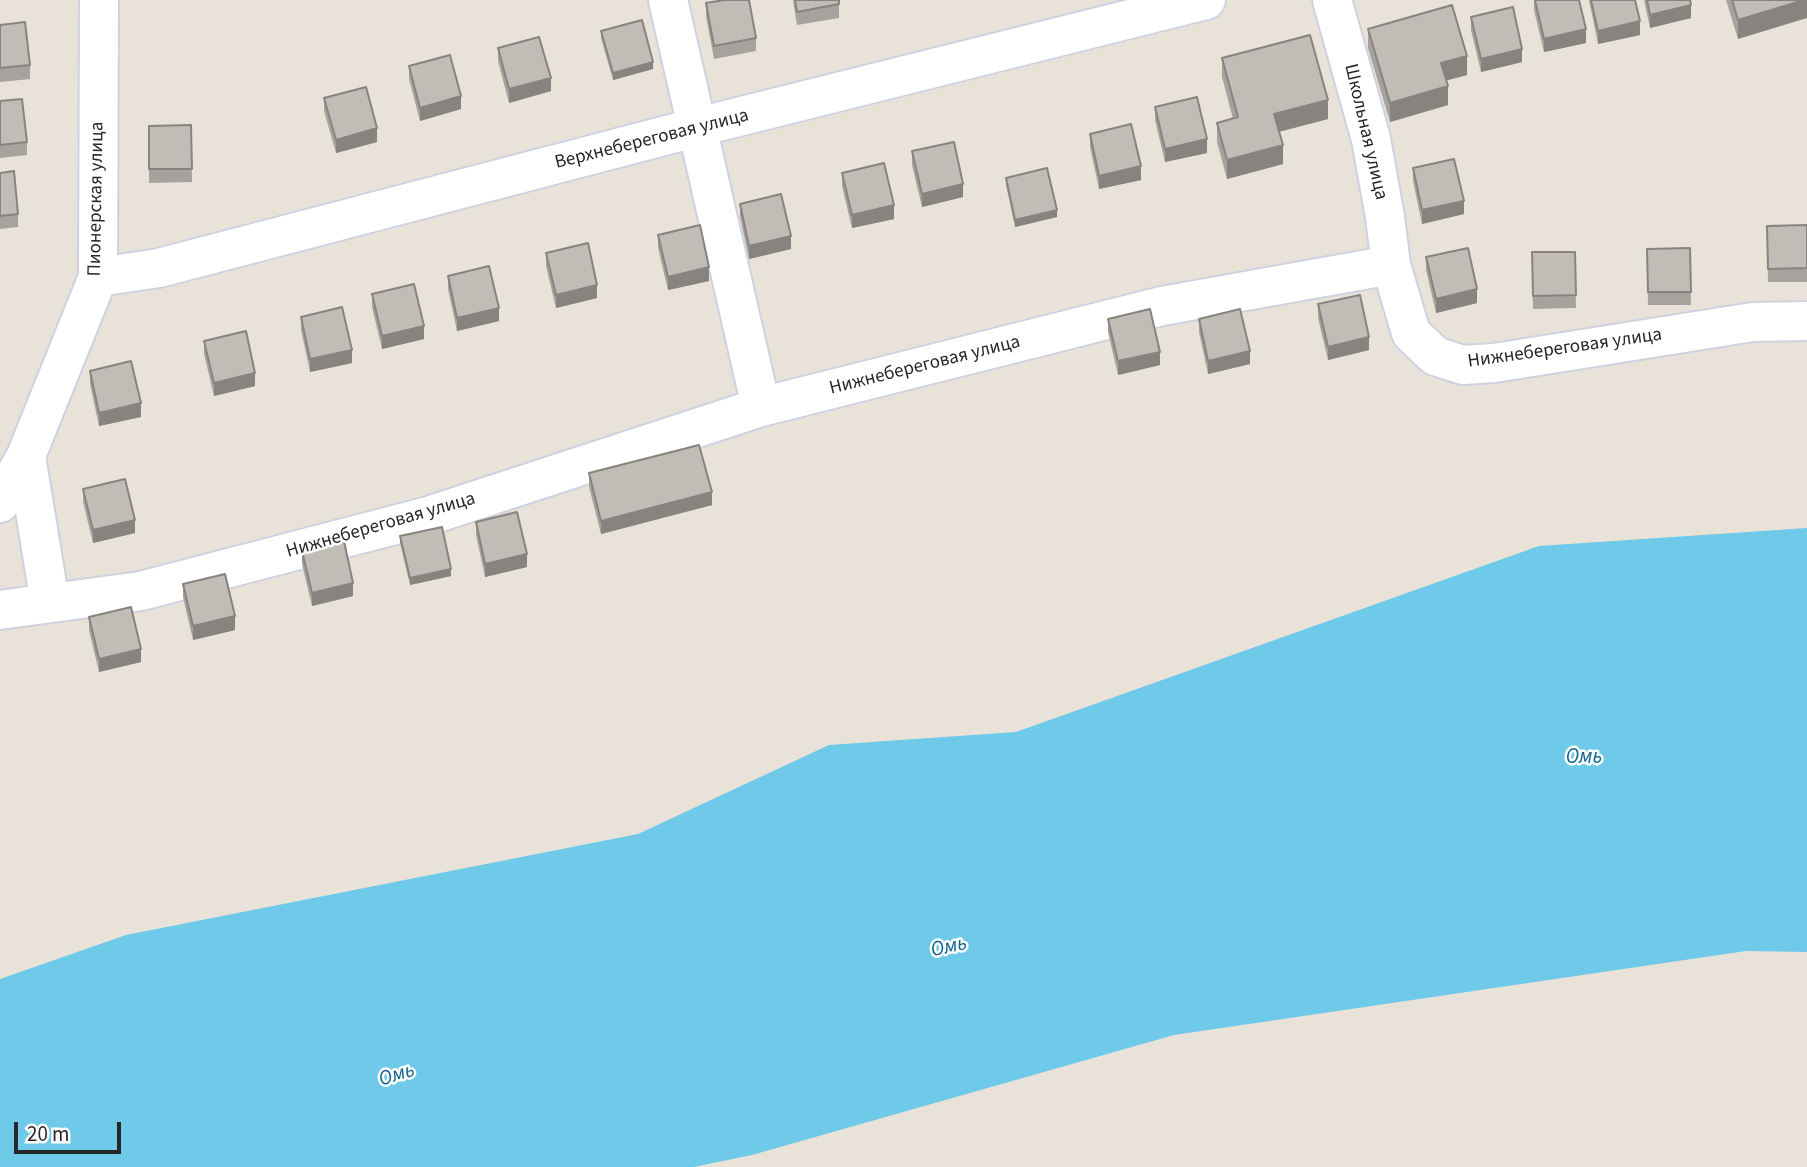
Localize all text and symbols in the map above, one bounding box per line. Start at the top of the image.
street label: Школьная улица [1338,62,1392,202]
street label: Верхнебереговая улица [553,105,751,175]
street label: Пионерская улица [84,121,110,277]
street label: Нижнебереговая улица [1466,324,1664,374]
street label: Нижнебереговая улица [827,331,1023,401]
street label: Нижнебереговая улица [284,488,478,564]
water label: Омь [1566,745,1602,771]
water label: Омь [929,932,969,964]
water label: Омь [376,1059,418,1093]
scale bar [18,1108,124,1152]
text: 20 m [27,1119,69,1149]

